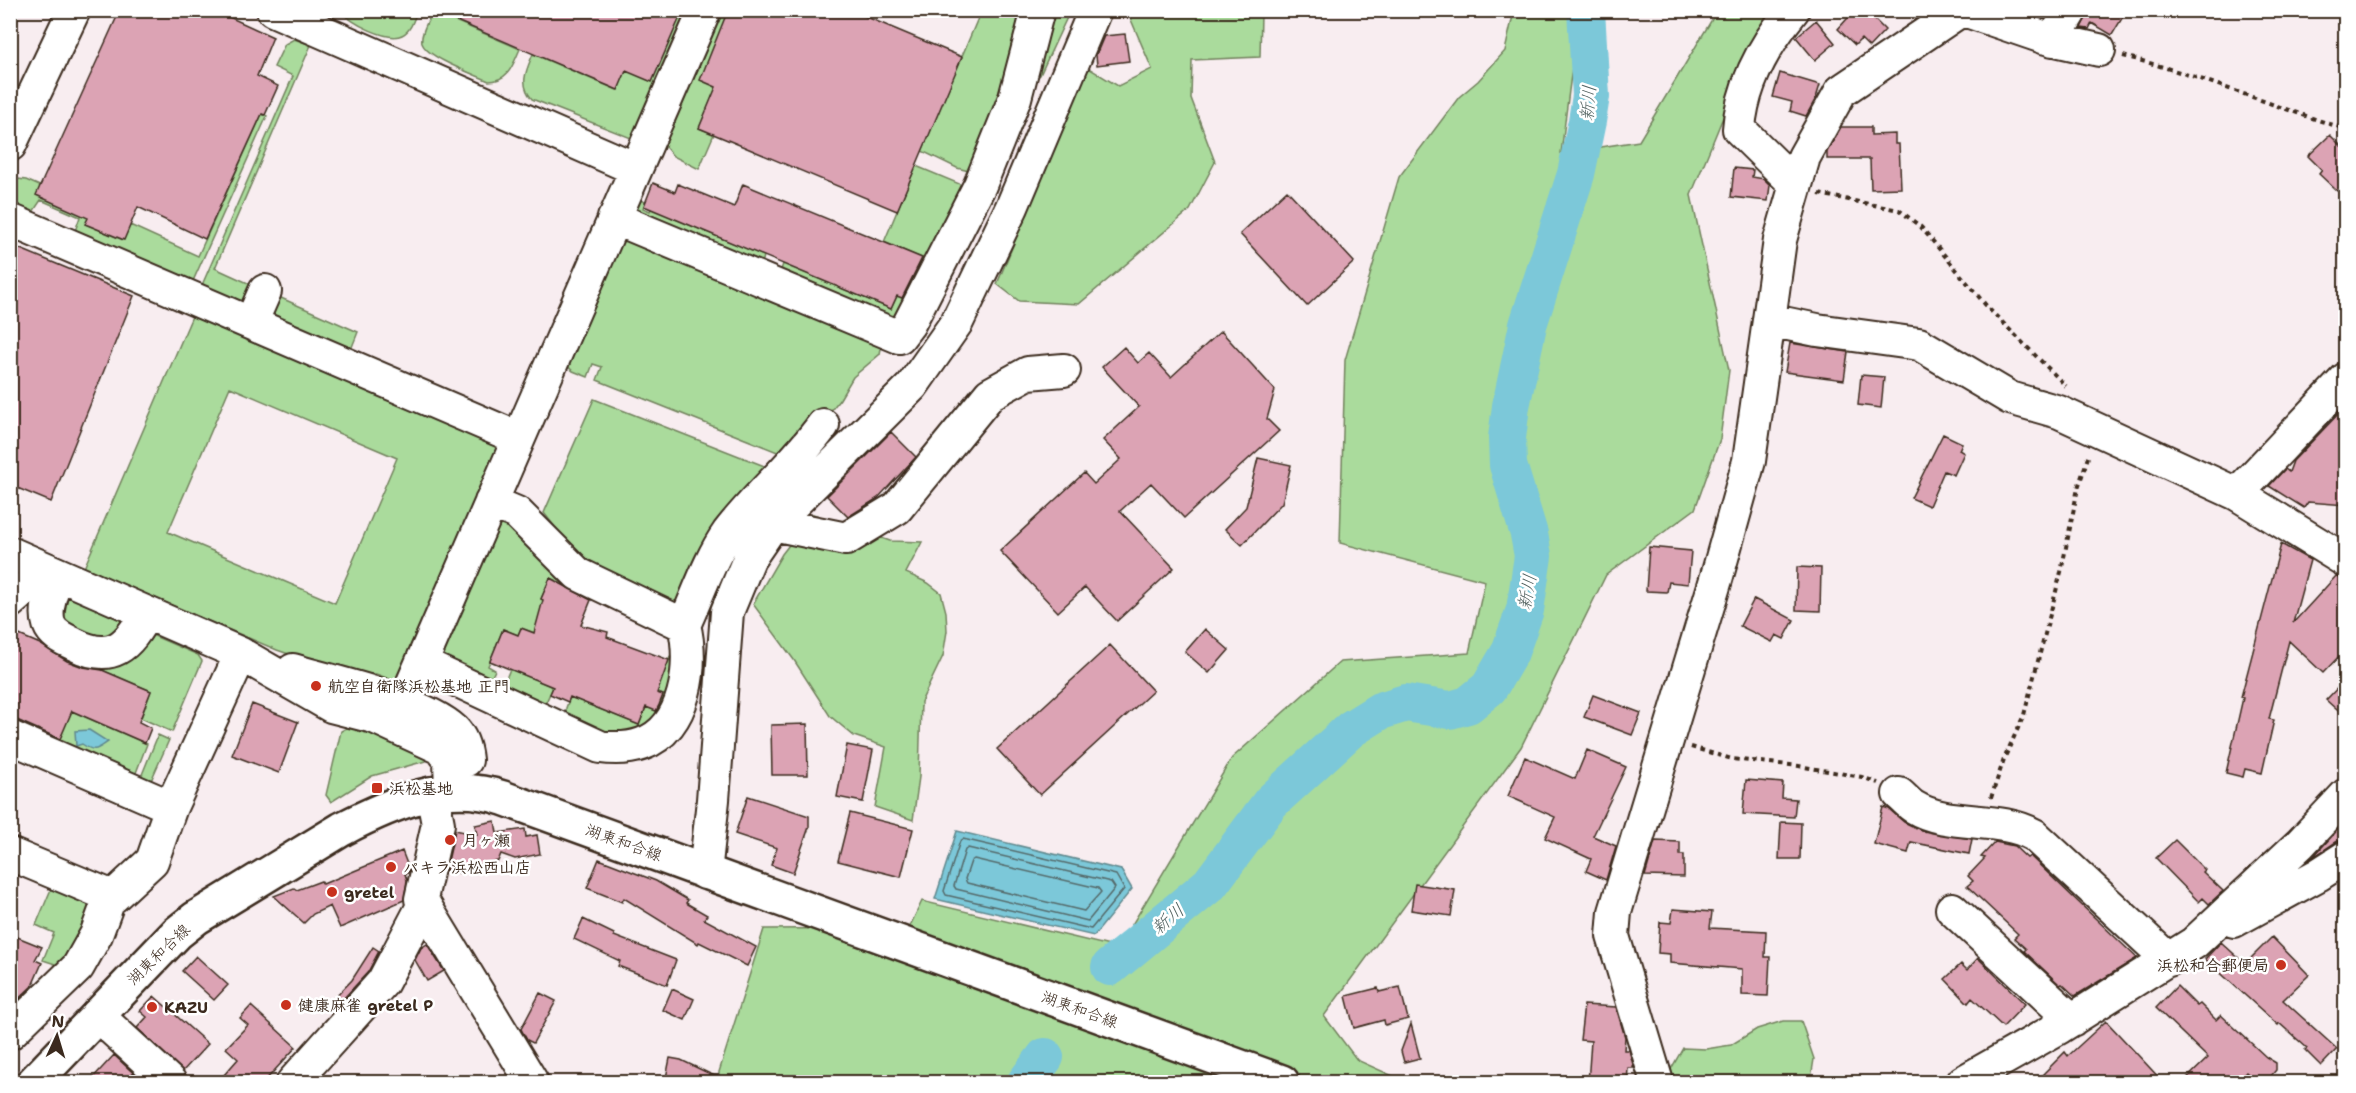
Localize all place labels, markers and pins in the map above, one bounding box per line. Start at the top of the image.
place label: 航空自衛隊浜松基地 正門 [328,676,510,697]
marker: 航空自衛隊浜松基地 正門 [309,679,323,693]
place label: 浜松基地 [389,778,453,799]
marker: 浜松基地 [370,781,384,795]
place label: 月ヶ瀬 [462,830,510,851]
marker: 月ヶ瀬 [443,833,457,847]
place label: パキラ浜松西山店 [403,857,531,878]
marker: パキラ浜松西山店 [384,860,398,874]
place label: gretel [344,882,395,903]
marker: gretel [325,885,339,899]
place label: 浜松和合郵便局 [2157,955,2269,976]
marker: 浜松和合郵便局 [2274,958,2288,972]
place label: 健康麻雀 gretel P [298,995,433,1016]
place label: KAZU [164,997,208,1018]
marker: 健康麻雀 gretel P [279,998,293,1012]
marker: KAZU [145,1000,159,1014]

